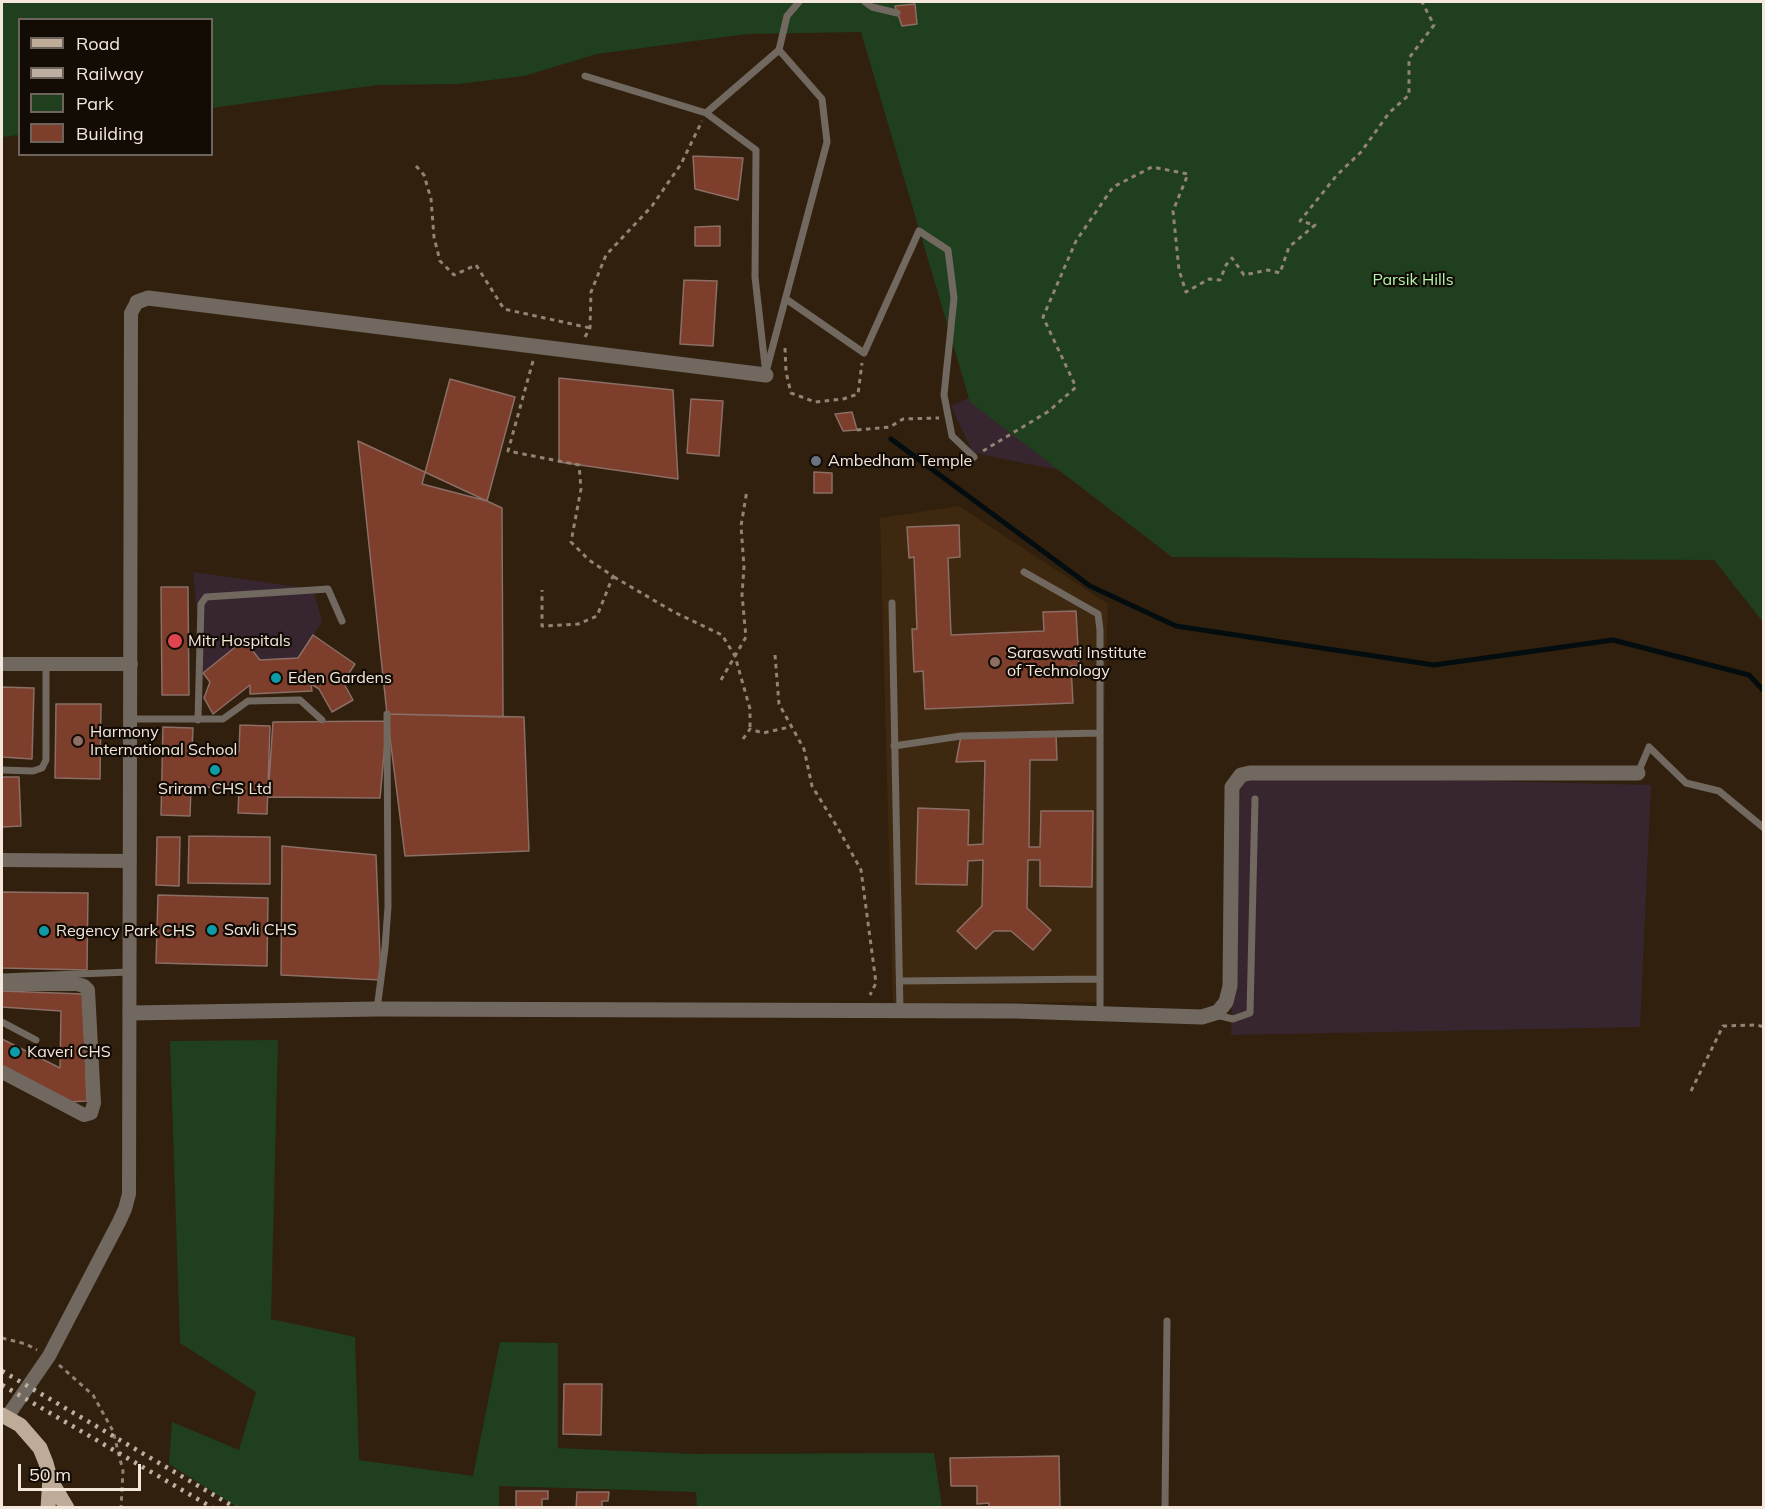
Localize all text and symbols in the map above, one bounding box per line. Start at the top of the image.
legend [18,18,213,156]
text: Road [76,32,120,55]
text: Railway [76,62,144,85]
text: Park [76,92,114,115]
text: Building [76,122,144,145]
park label: Parsik Hills [1372,270,1454,290]
place label: Ambedham Temple [828,451,972,471]
marker: Ambedham Temple [809,454,823,468]
place label: Mitr Hospitals [188,631,291,651]
marker: Mitr Hospitals [166,632,184,650]
place label: Saraswati Institute of Technology [1007,643,1146,681]
marker: Saraswati Institute of Technology [988,655,1002,669]
place label: Eden Gardens [288,668,392,688]
marker: Eden Gardens [269,671,283,685]
place label: Harmony International School [90,722,237,760]
marker: Harmony International School [71,734,85,748]
marker: Sriram CHS Ltd [208,763,222,777]
place label: Sriram CHS Ltd [158,779,272,799]
place label: Savli CHS [224,920,297,940]
place label: Regency Park CHS [56,921,195,941]
marker: Savli CHS [205,923,219,937]
marker: Regency Park CHS [37,924,51,938]
place label: Kaveri CHS [27,1042,111,1062]
marker: Kaveri CHS [8,1045,22,1059]
scale bar [21,1452,144,1490]
text: 50 m [29,1463,71,1486]

